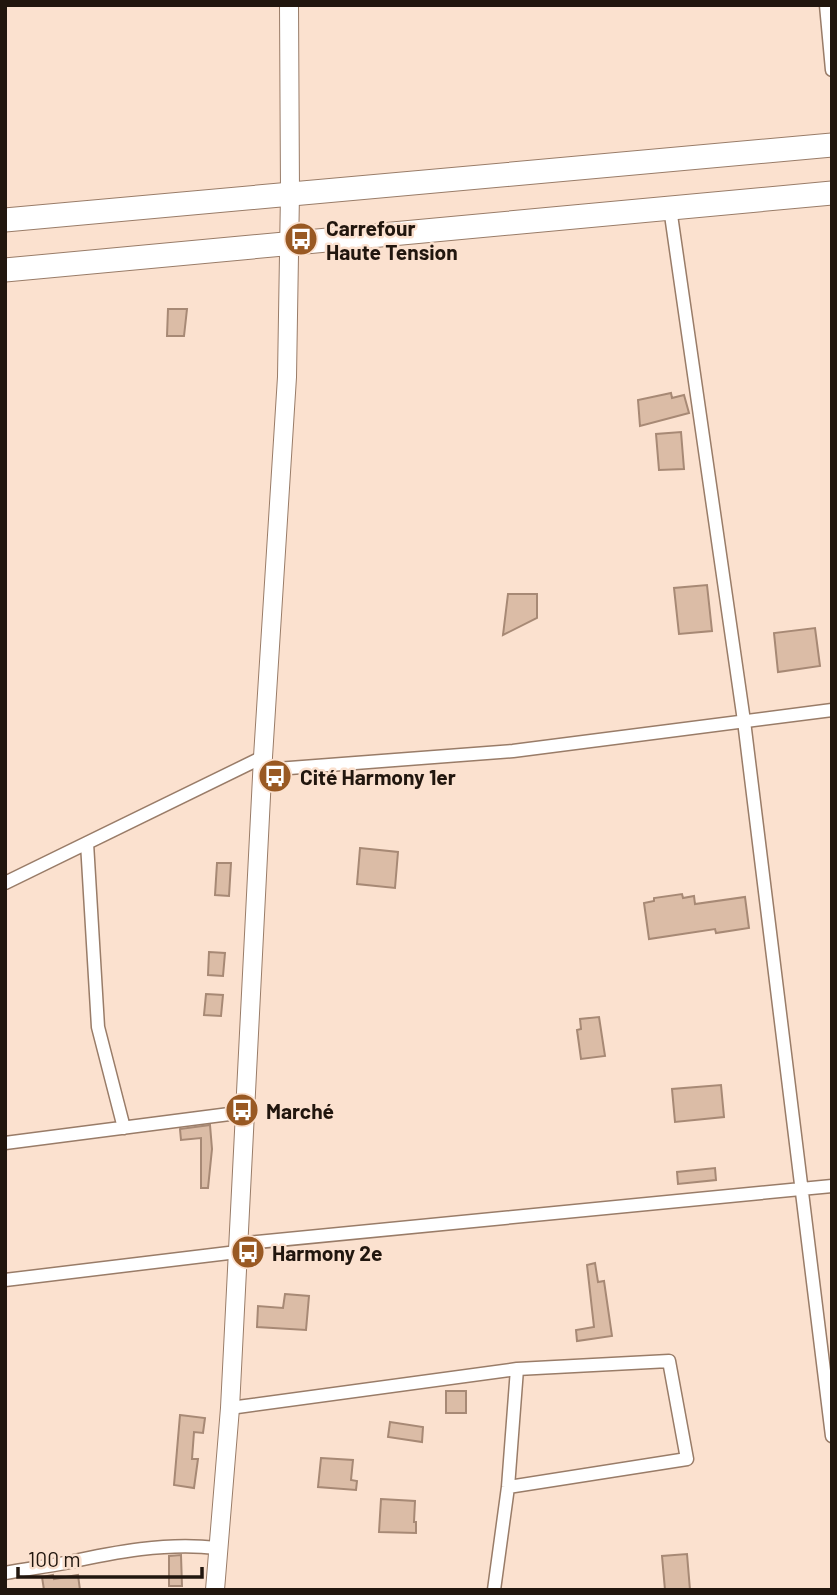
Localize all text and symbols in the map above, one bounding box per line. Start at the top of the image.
place label: Carrefour Haute Tension [326,215,458,264]
bus stop icon: Carrefour Haute Tension [282,220,320,258]
bus stop icon: Cité Harmony 1er [256,757,294,795]
place label: Cité Harmony 1er [300,764,456,789]
bus stop icon: Marché [223,1091,261,1129]
place label: Marché [266,1098,334,1123]
bus stop icon: Harmony 2e [229,1233,267,1271]
place label: Harmony 2e [272,1240,383,1265]
scale bar [18,1536,201,1580]
text: 100 m [28,1546,81,1571]

